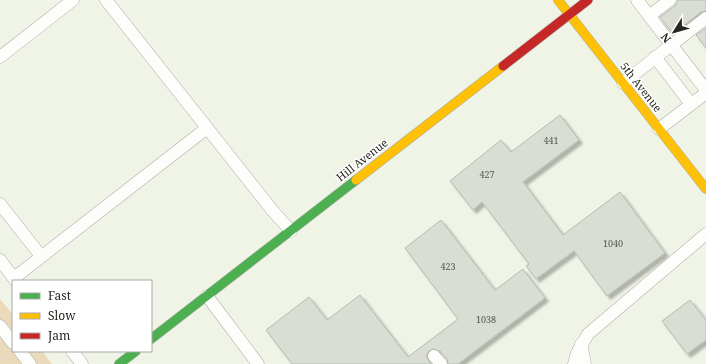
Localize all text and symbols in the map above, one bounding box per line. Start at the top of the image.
north arrow [654,12,694,52]
text: N [657,30,674,46]
street label: 5th Avenue [617,59,666,115]
house number: 441 [543,134,559,147]
street label: Hill Avenue [333,135,391,184]
house number: 427 [479,168,495,181]
house number: 1040 [603,237,623,250]
house number: 423 [440,260,456,273]
legend [12,280,152,352]
text: Fast [48,287,71,304]
text: Slow [48,307,76,324]
house number: 1038 [476,313,496,326]
text: Jam [47,327,70,344]

